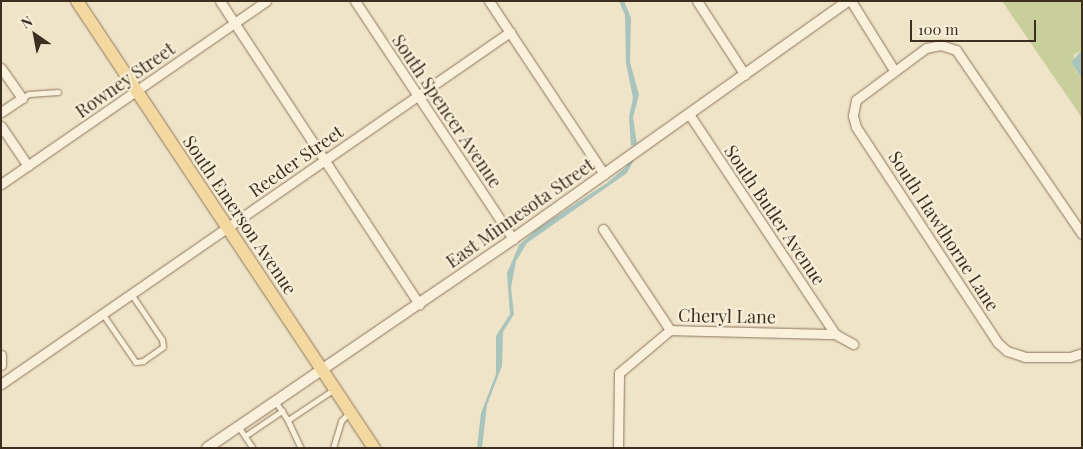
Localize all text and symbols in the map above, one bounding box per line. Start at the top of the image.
north arrow [10,10,60,60]
scale bar [913,10,1039,42]
text: N [17,11,36,33]
text: 100 m [918,19,959,39]
street label: South Spencer Avenue [387,30,507,192]
street label: Rowney Street [71,38,179,122]
street label: Reeder Street [245,121,347,201]
street label: South Emerson Avenue [178,131,302,299]
street label: South Butler Avenue [720,140,830,290]
street label: South Hawthorne Lane [884,147,1004,315]
street label: East Minnesota Street [442,154,598,272]
street label: Cheryl Lane [678,304,776,328]

